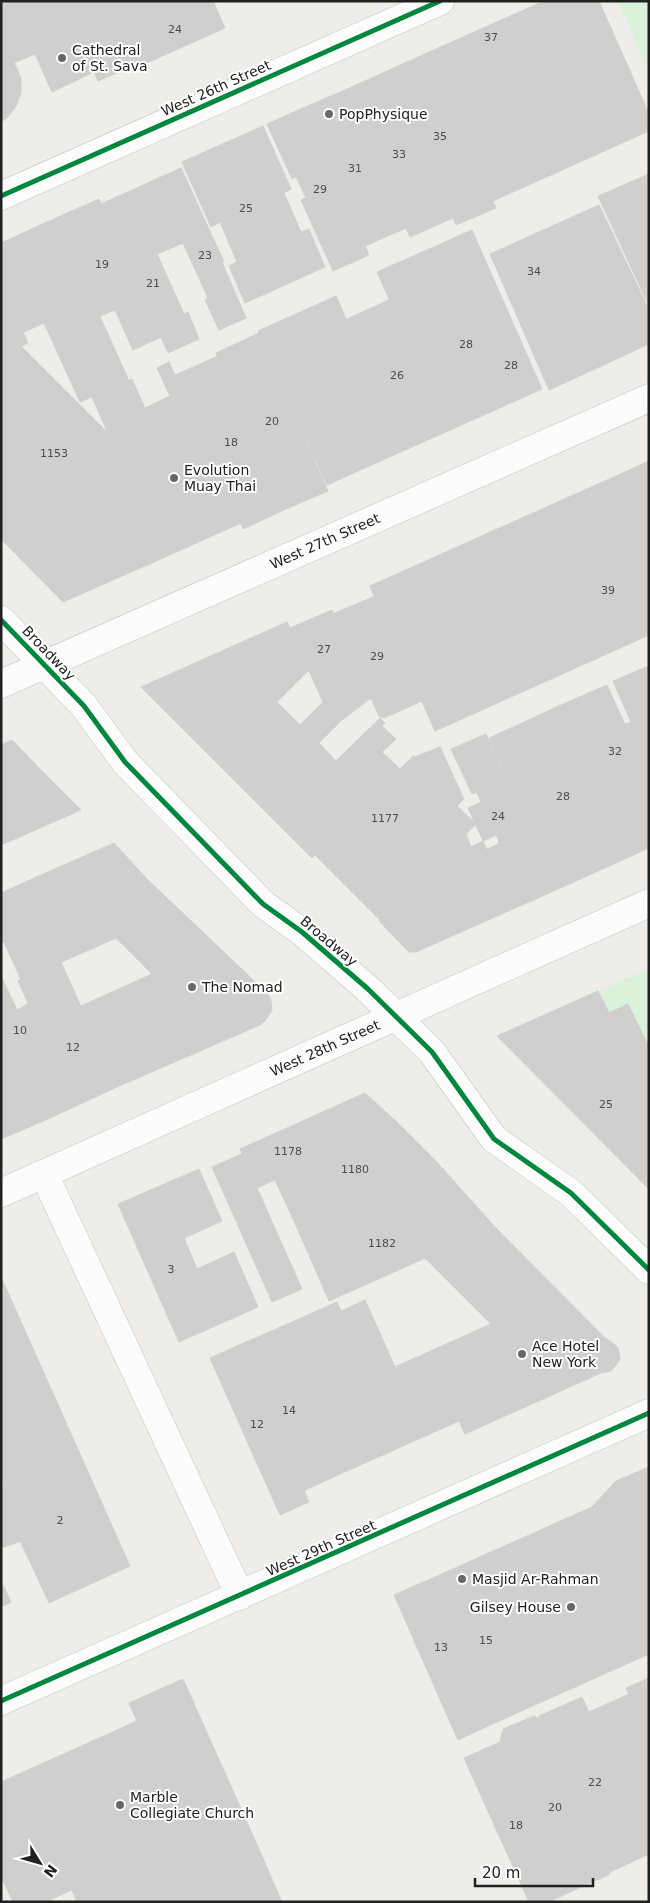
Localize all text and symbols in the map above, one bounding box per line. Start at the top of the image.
house number: 24 [168,23,182,36]
house number: 37 [484,31,498,44]
place label: Cathedral of St. Sava [72,42,148,74]
marker: Cathedral of St. Sava [56,52,68,64]
street label: West 26th Street [159,56,274,119]
place label: PopPhysique [339,106,428,122]
marker: PopPhysique [323,108,335,120]
house number: 35 [433,130,447,143]
house number: 33 [392,148,406,161]
house number: 31 [348,162,362,175]
house number: 29 [313,183,327,196]
house number: 25 [239,202,253,215]
house number: 23 [198,249,212,262]
house number: 19 [95,258,109,271]
house number: 34 [527,265,541,278]
house number: 21 [146,277,160,290]
house number: 28 [459,338,473,351]
house number: 28 [504,359,518,372]
house number: 26 [390,369,404,382]
house number: 20 [265,415,279,428]
house number: 18 [224,436,238,449]
house number: 1153 [40,447,68,460]
place label: Evolution Muay Thai [184,462,256,494]
marker: Evolution Muay Thai [168,472,180,484]
street label: West 27th Street [268,510,383,572]
house number: 39 [601,584,615,597]
street label: Broadway [19,622,79,684]
house number: 27 [317,643,331,656]
house number: 29 [370,650,384,663]
house number: 32 [608,745,622,758]
house number: 28 [556,790,570,803]
house number: 24 [491,810,505,823]
house number: 1177 [371,812,399,825]
street label: Broadway [297,913,361,969]
place label: The Nomad [201,979,283,995]
marker: The Nomad [186,981,198,993]
street label: West 28th Street [268,1016,383,1079]
house number: 10 [13,1024,27,1037]
house number: 12 [66,1041,80,1054]
house number: 25 [599,1098,613,1111]
house number: 1178 [274,1145,302,1158]
house number: 1180 [341,1163,369,1176]
house number: 1182 [368,1237,396,1250]
house number: 3 [168,1263,175,1276]
place label: Ace Hotel New York [532,1338,599,1370]
marker: Ace Hotel New York [516,1348,528,1360]
house number: 14 [282,1404,296,1417]
house number: 12 [250,1418,264,1431]
house number: 2 [57,1514,64,1527]
street label: West 29th Street [264,1516,379,1579]
place label: Masjid Ar-Rahman [472,1571,599,1587]
marker: Masjid Ar-Rahman [456,1573,468,1585]
place label: Gilsey House [470,1599,561,1615]
marker: Gilsey House [565,1601,577,1613]
house number: 15 [479,1634,493,1647]
house number: 13 [434,1641,448,1654]
house number: 22 [588,1776,602,1789]
place label: Marble Collegiate Church [130,1789,254,1821]
marker: Marble Collegiate Church [114,1799,126,1811]
house number: 20 [548,1801,562,1814]
house number: 18 [509,1819,523,1832]
north arrow [15,1838,65,1888]
scale bar [475,1856,592,1888]
text: N [40,1861,60,1880]
text: 20 m [482,1864,520,1882]

